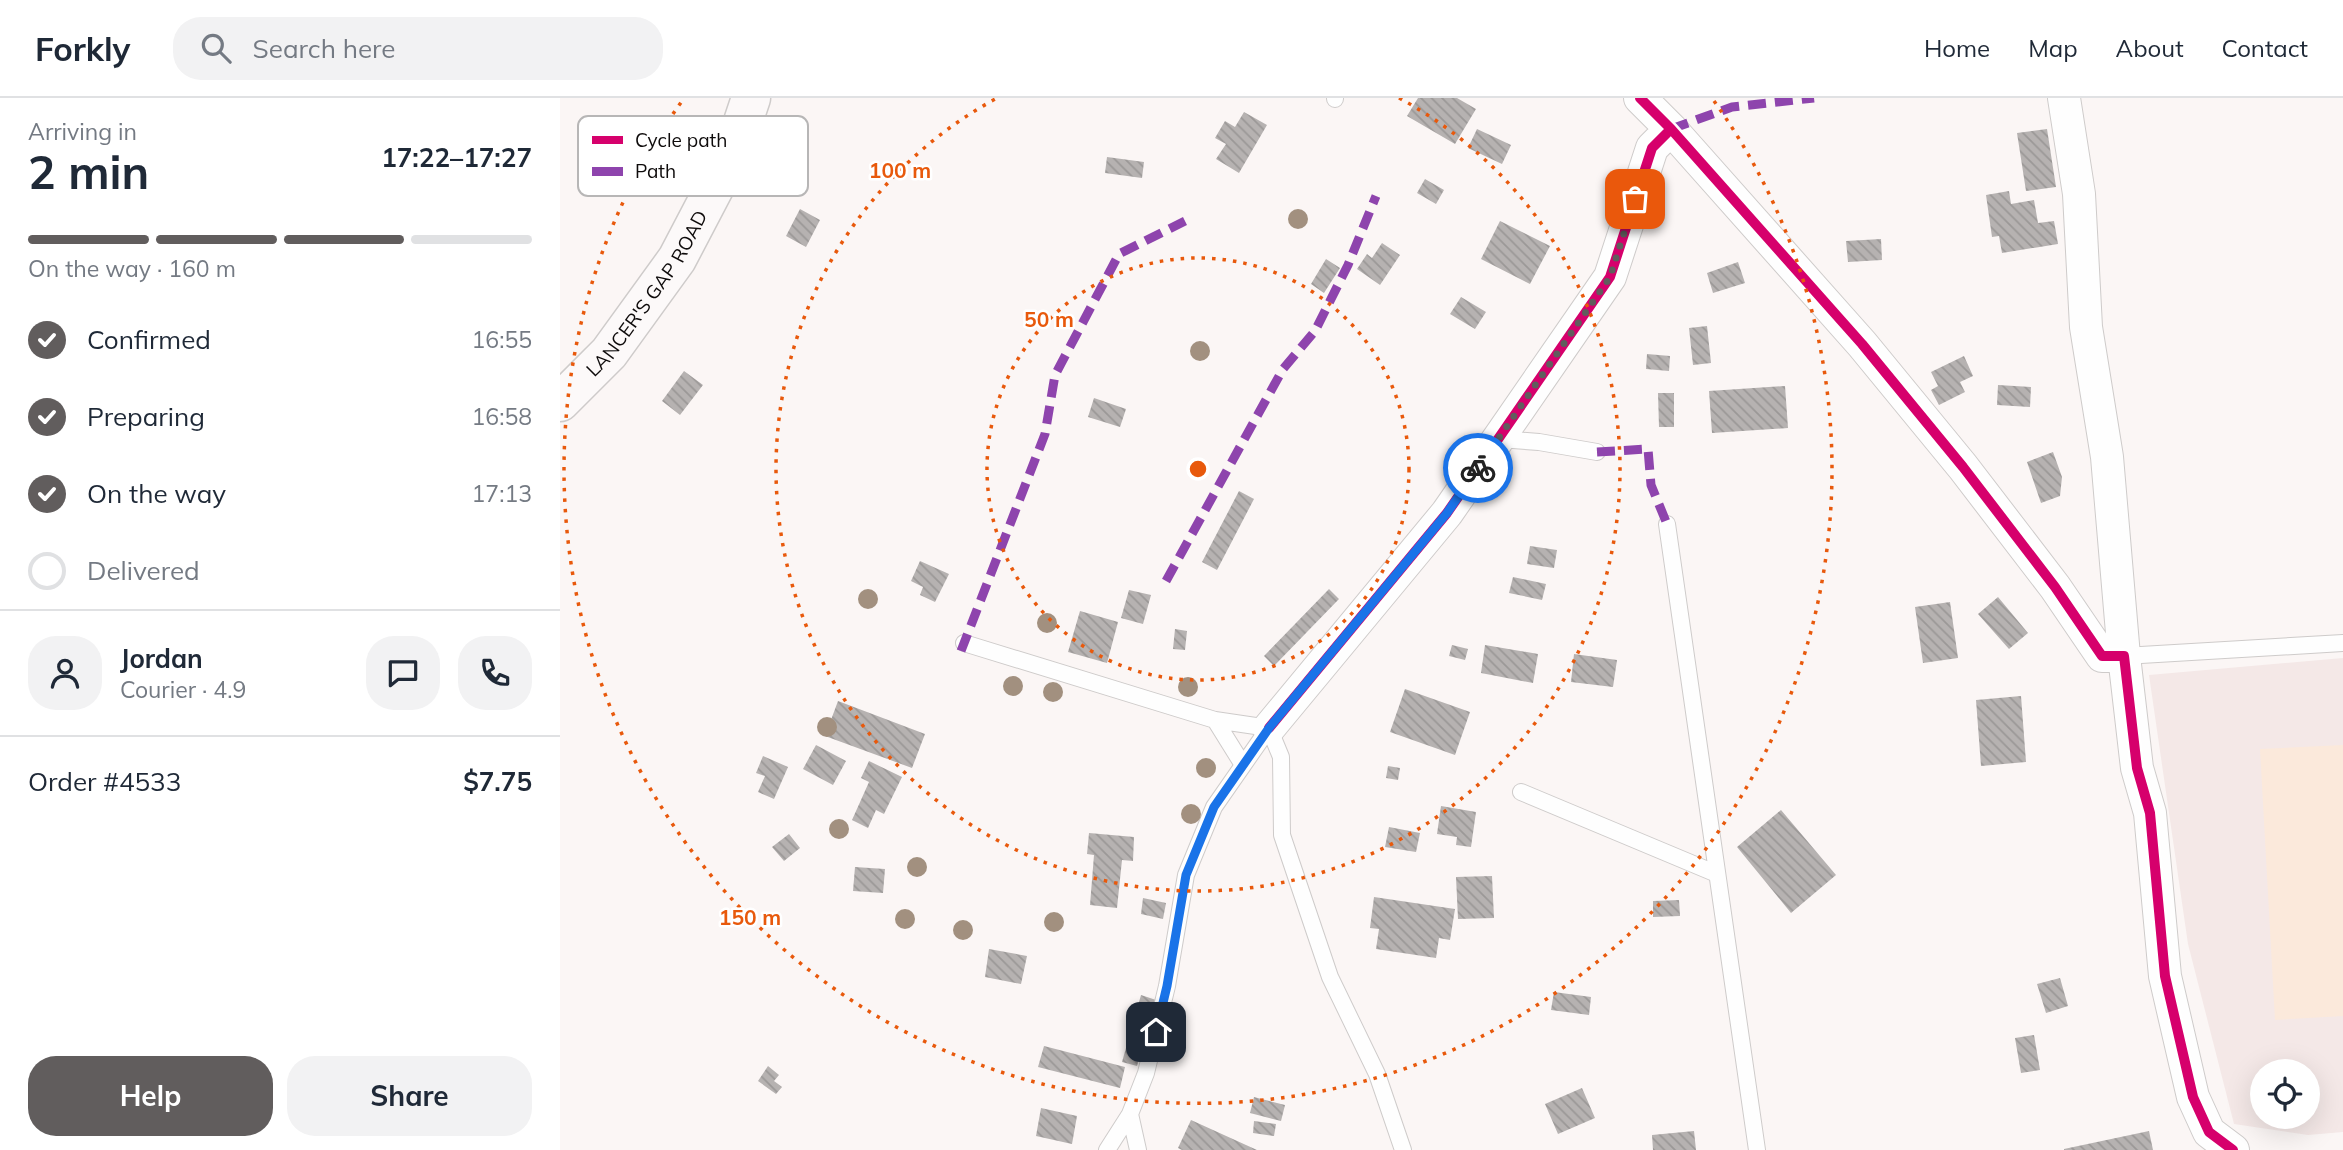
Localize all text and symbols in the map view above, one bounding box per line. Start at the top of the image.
search box [173,17,663,80]
text: Forkly [35,28,131,69]
icon: search [197,29,235,67]
text: Search here [253,32,395,65]
text: Home [1924,33,1990,63]
text: Map [2028,33,2078,63]
text: About [2116,33,2184,63]
text: Contact [2222,33,2308,63]
legend [578,116,808,196]
text: Arriving in [28,117,137,146]
text: Cycle path [635,128,727,152]
text: 17:22–17:27 [381,141,532,174]
text: 2 min [28,143,149,201]
text: 100 m [869,157,931,183]
text: Path [635,159,676,183]
pin [1605,169,1665,229]
icon: bag [1616,180,1654,218]
street label: LANCER'S GAP ROAD [581,206,712,381]
text: On the way · 160 m [28,254,236,283]
text: 50 m [1024,306,1074,332]
icon: check [28,321,66,359]
text: Confirmed [87,323,211,356]
text: 16:55 [472,325,532,354]
icon: check [28,398,66,436]
text: Preparing [87,400,205,433]
text: 16:58 [472,402,532,431]
courier [1443,433,1513,503]
icon: bike [1459,449,1497,487]
centre of rings [1186,457,1210,481]
icon: check [28,475,66,513]
text: On the way [87,477,226,510]
text: 17:13 [472,479,532,508]
text: Delivered [87,554,200,587]
button: person [28,636,102,710]
button: chat [366,636,440,710]
button: phone [458,636,532,710]
text: Jordan [120,642,203,675]
text: Courier · 4.9 [120,675,246,704]
text: Order #4533 [28,765,181,798]
text: $7.75 [463,765,532,798]
text: 150 m [719,904,781,930]
pin [1126,1002,1186,1062]
icon: home [1137,1013,1175,1051]
button: Help [28,1056,273,1136]
button: Share [287,1056,532,1136]
map controls [2250,1059,2320,1129]
button: locate [2250,1059,2320,1129]

